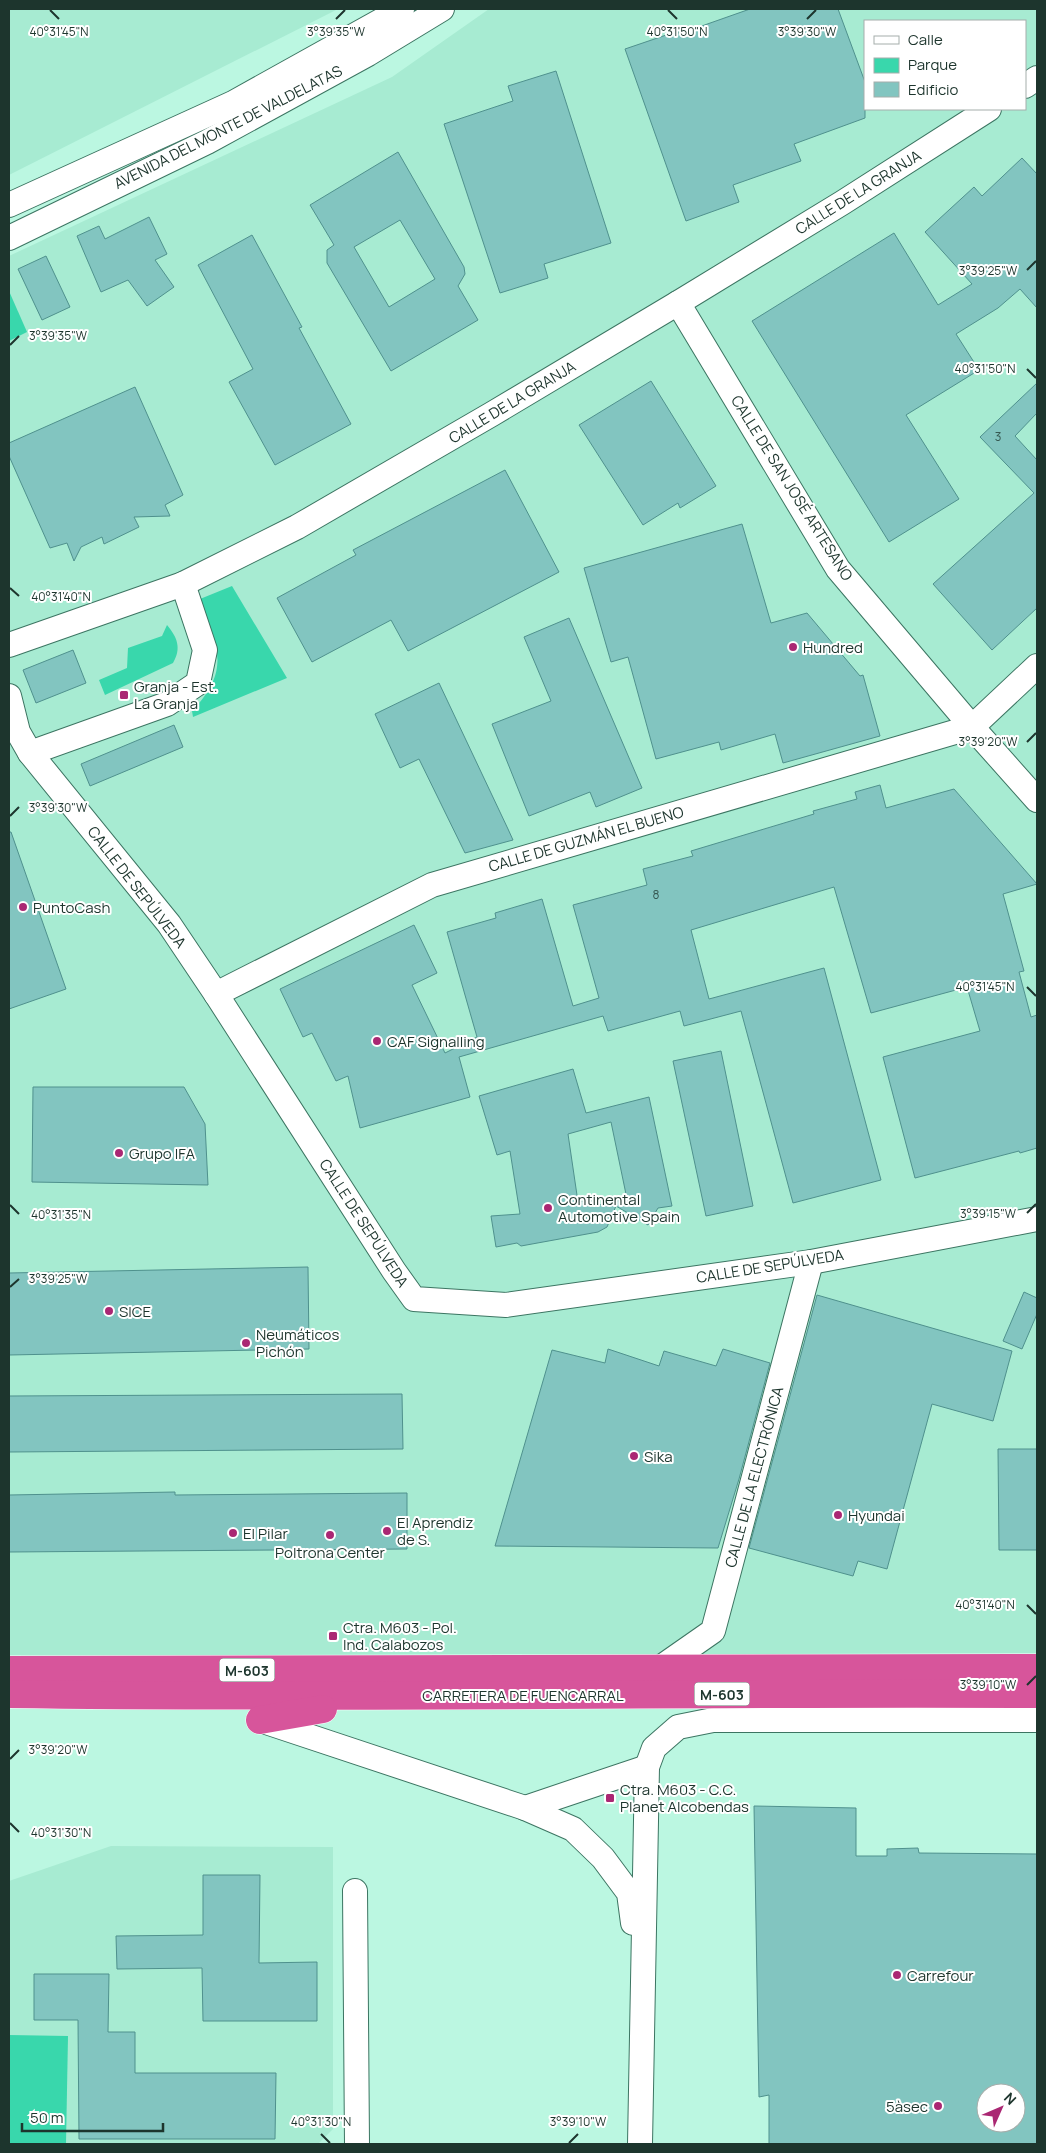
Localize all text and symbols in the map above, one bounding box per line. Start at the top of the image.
legend [864,20,1026,110]
text: 40°31'45"N [29,23,89,40]
text: 3°39'35"W [307,23,366,40]
text: 40°31'50"N [647,23,707,40]
text: 3°39'30"W [778,23,837,40]
text: Calle [908,29,943,50]
text: Parque [908,54,957,75]
street label: AVENIDA DEL MONTE DE VALDELATAS [110,60,346,194]
text: Edificio [908,79,959,100]
street label: CALLE DE LA GRANJA [791,145,925,239]
text: 3°39'25"W [959,262,1018,279]
text: 3°39'35"W [29,327,88,344]
street label: CALLE DE LA GRANJA [445,356,580,448]
text: 40°31'50"N [955,360,1015,377]
street label: CALLE DE SAN JOSÉ ARTESANO [726,391,858,585]
house number: 3 [995,428,1001,445]
text: 40°31'40"N [31,588,91,605]
place label: Hundred [803,637,863,658]
marker: Hundred [787,641,799,653]
place label: Granja - Est. La Granja [134,676,218,714]
marker: Granja - Est. La Granja [118,689,130,701]
text: 3°39'20"W [959,733,1018,750]
text: 3°39'30"W [29,799,88,816]
street label: CALLE DE GUZMÁN EL BUENO [486,801,686,877]
street label: CALLE DE SEPÚLVEDA [83,822,191,953]
house number: 8 [653,886,660,903]
place label: PuntoCash [33,897,110,918]
marker: PuntoCash [17,901,29,913]
text: 40°31'45"N [955,978,1015,995]
place label: CAF Signalling [387,1031,485,1052]
marker: CAF Signalling [371,1035,383,1047]
place label: Grupo IFA [129,1143,196,1164]
marker: Grupo IFA [113,1147,125,1159]
street label: CALLE DE SEPÚLVEDA [315,1155,414,1292]
place label: Continental Automotive Spain [558,1189,680,1227]
marker: Continental Automotive Spain [542,1202,554,1214]
text: 3°39'15"W [960,1205,1017,1222]
text: 40°31'35"N [31,1206,91,1223]
street label: CALLE DE SEPÚLVEDA [695,1244,846,1288]
text: 3°39'25"W [29,1270,88,1287]
place label: SICE [119,1301,151,1322]
marker: SICE [103,1305,115,1317]
place label: Neumáticos Pichón [256,1324,339,1362]
marker: Neumáticos Pichón [240,1337,252,1349]
street label: CALLE DE LA ELECTRÓNICA [720,1384,788,1570]
place label: Sika [644,1446,673,1467]
marker: Sika [628,1450,640,1462]
place label: Hyundai [848,1505,905,1526]
marker: Hyundai [832,1509,844,1521]
place label: El Aprendiz de S. [397,1512,473,1550]
place label: El Pilar [243,1523,288,1544]
marker: El Aprendiz de S. [381,1525,393,1537]
marker: El Pilar [227,1527,239,1539]
marker: Poltrona Center [324,1529,336,1541]
place label: Poltrona Center [275,1542,386,1563]
text: 40°31'40"N [955,1596,1015,1613]
place label: Ctra. M603 - Pol. Ind. Calabozos [343,1617,457,1655]
marker: Ctra. M603 - Pol. Ind. Calabozos [327,1630,339,1642]
road number: M-603 [220,1658,274,1682]
text: 3°39'10"W [960,1676,1017,1693]
road number: M-603 [694,1682,750,1706]
street label: CARRETERA DE FUENCARRAL [422,1685,624,1706]
text: 3°39'20"W [29,1741,88,1758]
place label: Ctra. M603 - C.C. Planet Alcobendas [620,1779,749,1817]
marker: Ctra. M603 - C.C. Planet Alcobendas [604,1792,616,1804]
text: 40°31'30"N [31,1824,91,1841]
place label: Carrefour [907,1965,974,1986]
marker: Carrefour [891,1969,903,1981]
north arrow [976,2083,1026,2133]
text: N [1000,2088,1021,2109]
place label: 5àsec [886,2096,928,2117]
scale bar [22,2100,164,2132]
marker: 5àsec [932,2100,944,2112]
text: 50 m [30,2107,64,2128]
text: 40°31'30"N [291,2113,351,2130]
text: 3°39'10"W [550,2113,607,2130]

